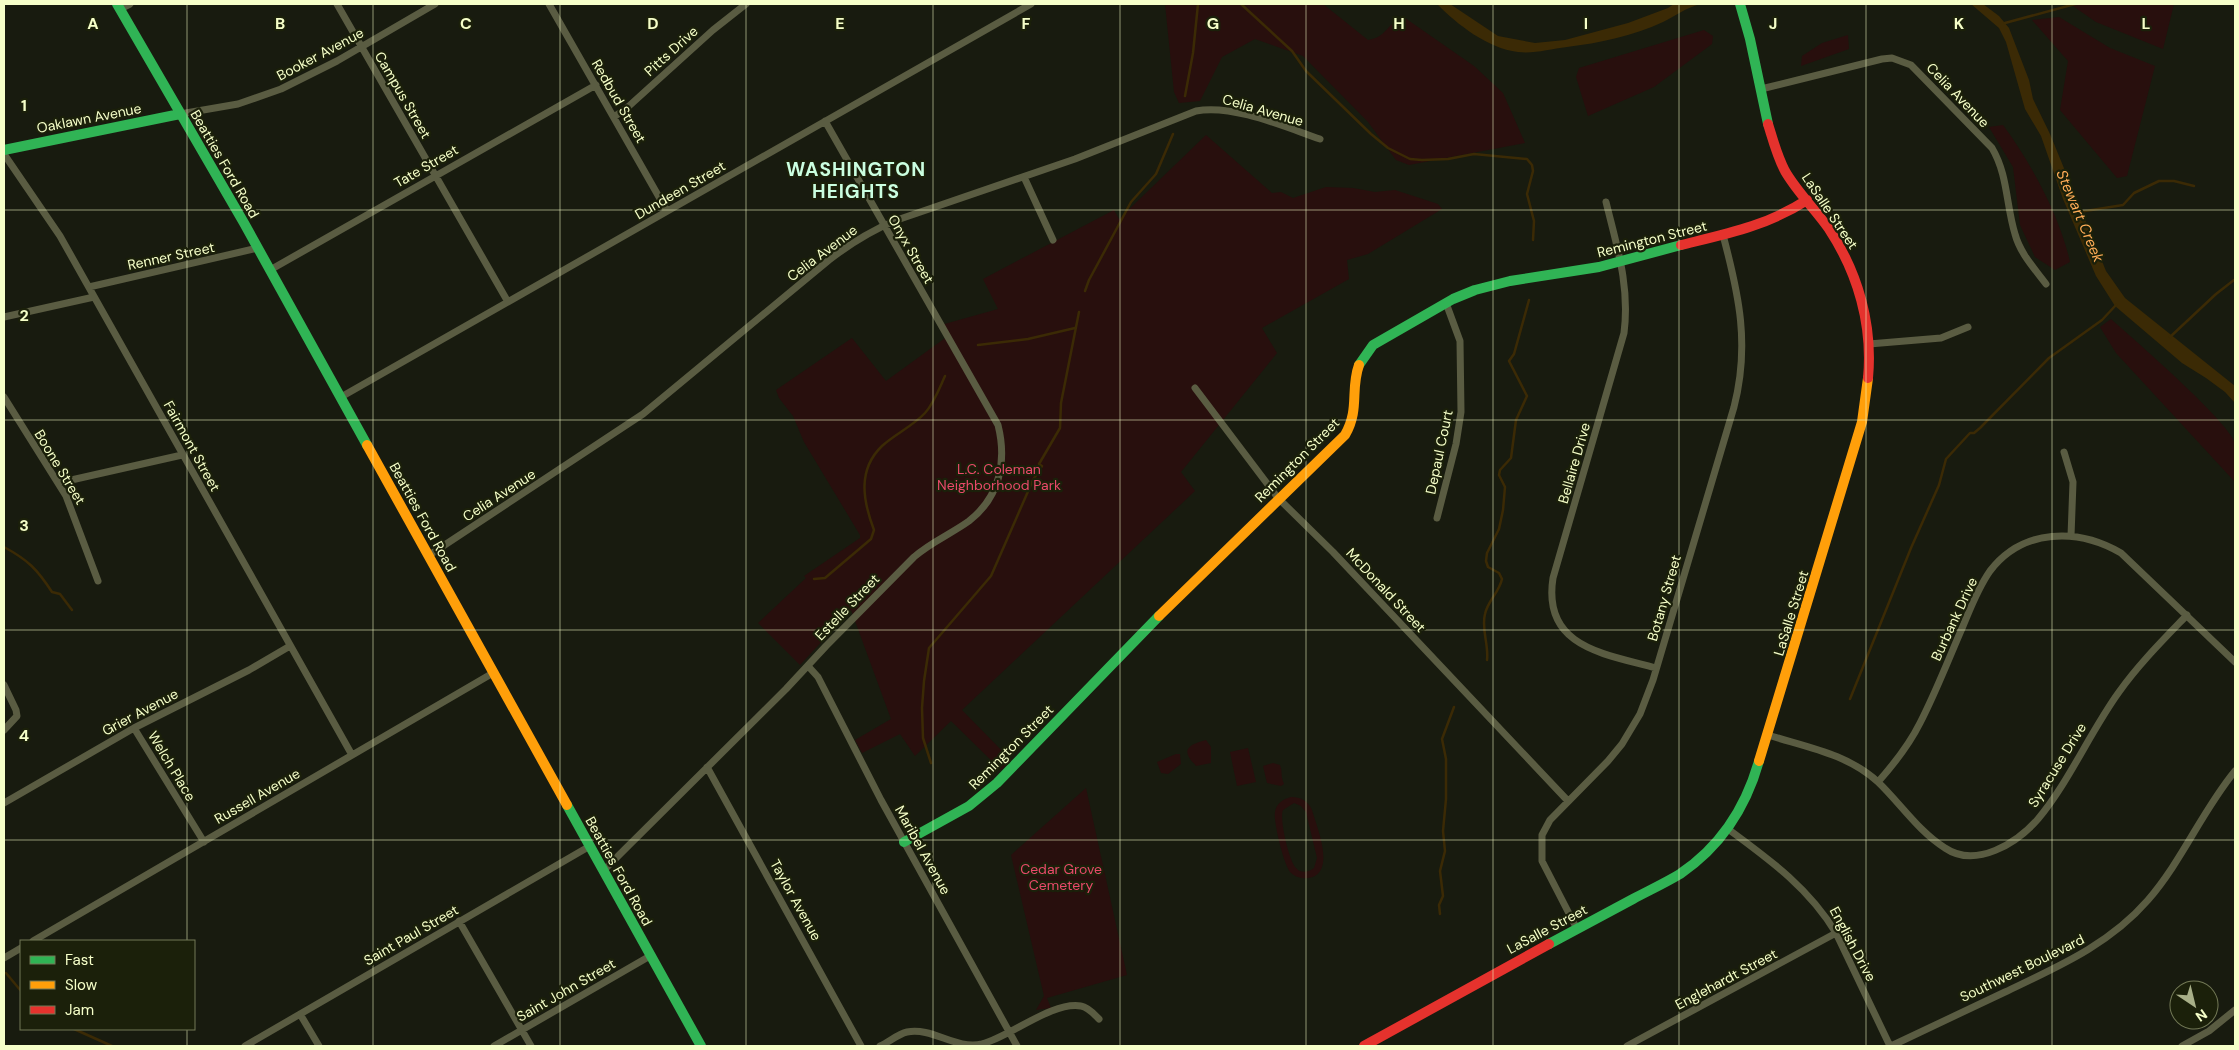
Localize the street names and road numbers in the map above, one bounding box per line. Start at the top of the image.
street label: Pitts Drive [641,23,701,79]
street label: Booker Avenue [274,24,366,84]
street label: Campus Street [371,48,435,142]
street label: Redbud Street [588,56,650,146]
street label: Celia Avenue [1923,59,1993,131]
street label: Celia Avenue [1220,90,1306,130]
street label: Oaklawn Avenue [35,99,143,137]
street label: Beatties Ford Road [187,107,263,221]
street label: Tate Street [391,140,461,192]
street label: Dundeen Street [631,157,729,223]
street label: LaSalle Street [1798,169,1862,253]
street label: Onyx Street [884,211,938,287]
street label: Remington Street [1595,217,1709,261]
street label: Celia Avenue [783,221,861,285]
street label: Renner Street [126,238,216,274]
street label: Fairmont Street [160,398,224,494]
street label: Depaul Court [1421,408,1457,496]
street label: Remington Street [1251,414,1343,506]
street label: Bellaire Drive [1554,420,1594,506]
street label: Boone Street [31,426,89,508]
street label: Beatties Ford Road [385,459,461,575]
street label: Celia Avenue [459,465,539,525]
street label: McDonald Street [1342,544,1430,636]
street label: Botany Street [1643,553,1685,643]
street label: LaSalle Street [1769,568,1813,658]
street label: Estelle Street [811,570,883,644]
street label: Burbank Drive [1927,574,1981,664]
street label: Grier Avenue [99,684,181,740]
street label: Remington Street [965,701,1057,793]
street label: Syracuse Drive [2024,719,2090,811]
street label: Welch Place [144,728,200,804]
street label: Russell Avenue [211,764,303,828]
street label: Maribel Avenue [891,802,955,898]
street label: Beatties Ford Road [581,813,657,929]
street label: Taylor Avenue [766,856,826,944]
street label: LaSalle Street [1504,900,1590,958]
street label: Saint Paul Street [360,901,462,969]
street label: English Drive [1826,903,1880,985]
street label: Southwest Boulevard [1957,930,2087,1006]
street label: Englehardt Street [1672,945,1780,1013]
street label: Saint John Street [513,954,619,1026]

